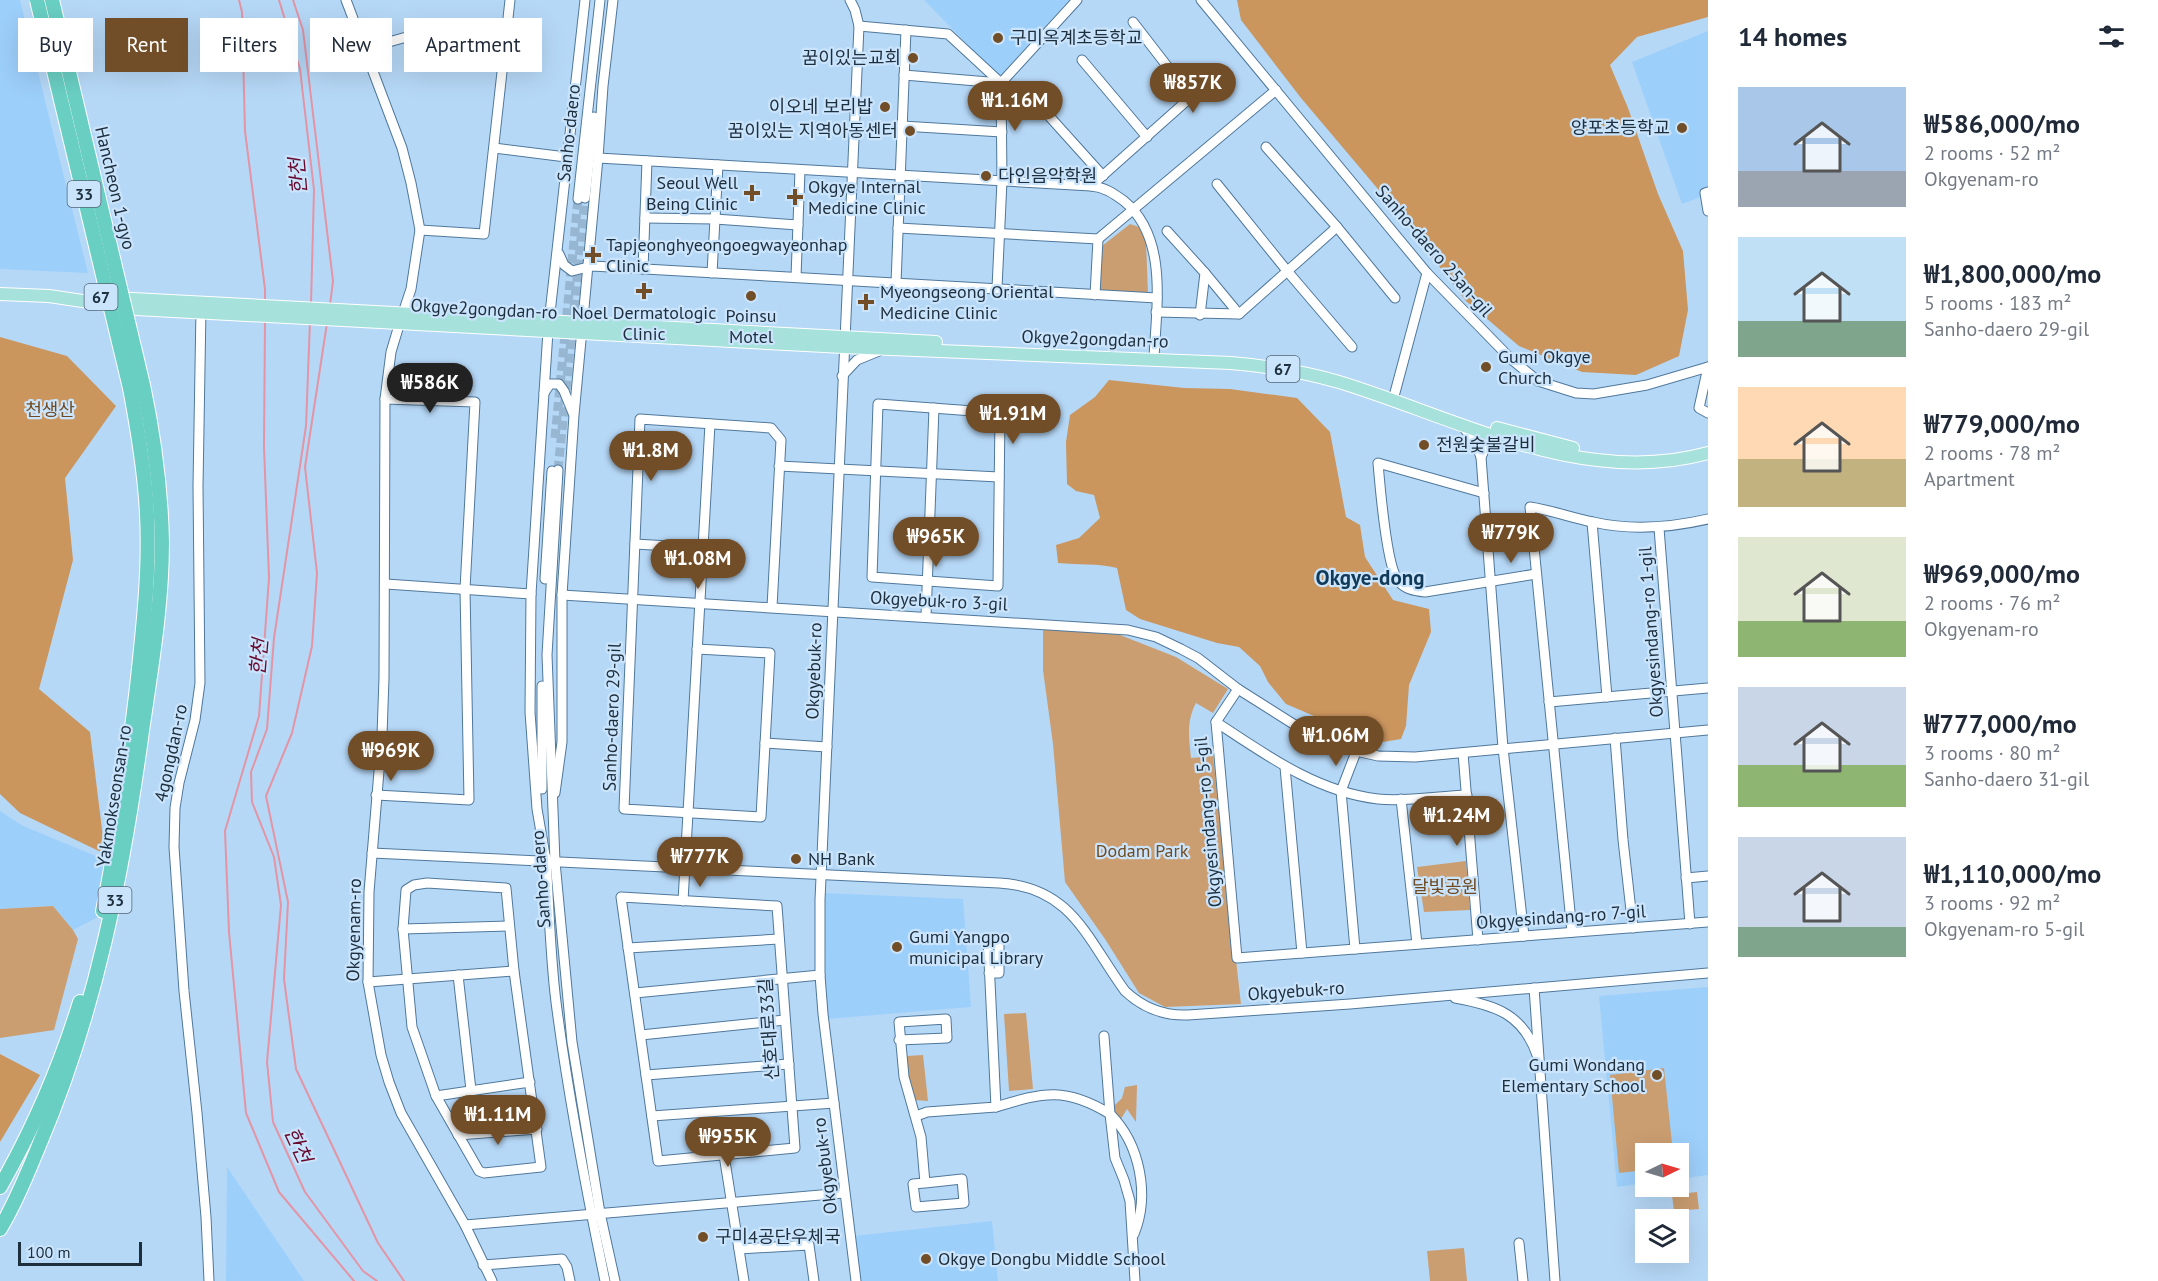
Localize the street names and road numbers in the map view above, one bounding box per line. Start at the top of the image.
street label: Sanho-daero [552,83,585,183]
street label: Hancheon 1-gyo [90,124,141,252]
street label: Sanho-daero 25an-gil [1371,180,1498,322]
road number: 33 [68,181,100,207]
road number: 67 [84,284,118,310]
street label: Okgye2gongdan-ro [410,293,558,324]
street label: Okgye2gongdan-ro [1021,324,1169,353]
road number: 67 [1266,356,1300,382]
street label: Okgyesindang-ro 1-gil [1633,545,1668,718]
street label: Okgyebuk-ro 3-gil [870,585,1009,616]
street label: Okgyebuk-ro [800,622,827,720]
street label: Sanho-daero 29-gil [597,642,626,792]
street label: 4gongdan-ro [149,702,192,804]
street label: Yakmokseonsan-ro [91,723,136,869]
street label: Okgyesindang-ro 5-gil [1189,735,1226,908]
street label: Sanho-daero [526,829,555,929]
street label: Okgyenam-ro [341,878,366,982]
road number: 33 [98,887,132,913]
street label: Okgyesindang-ro 7-gil [1475,899,1647,934]
street label: Okgyebuk-ro [1247,976,1345,1005]
street label: 산호대로33길 [753,977,784,1081]
street label: Okgyebuk-ro [807,1116,842,1216]

